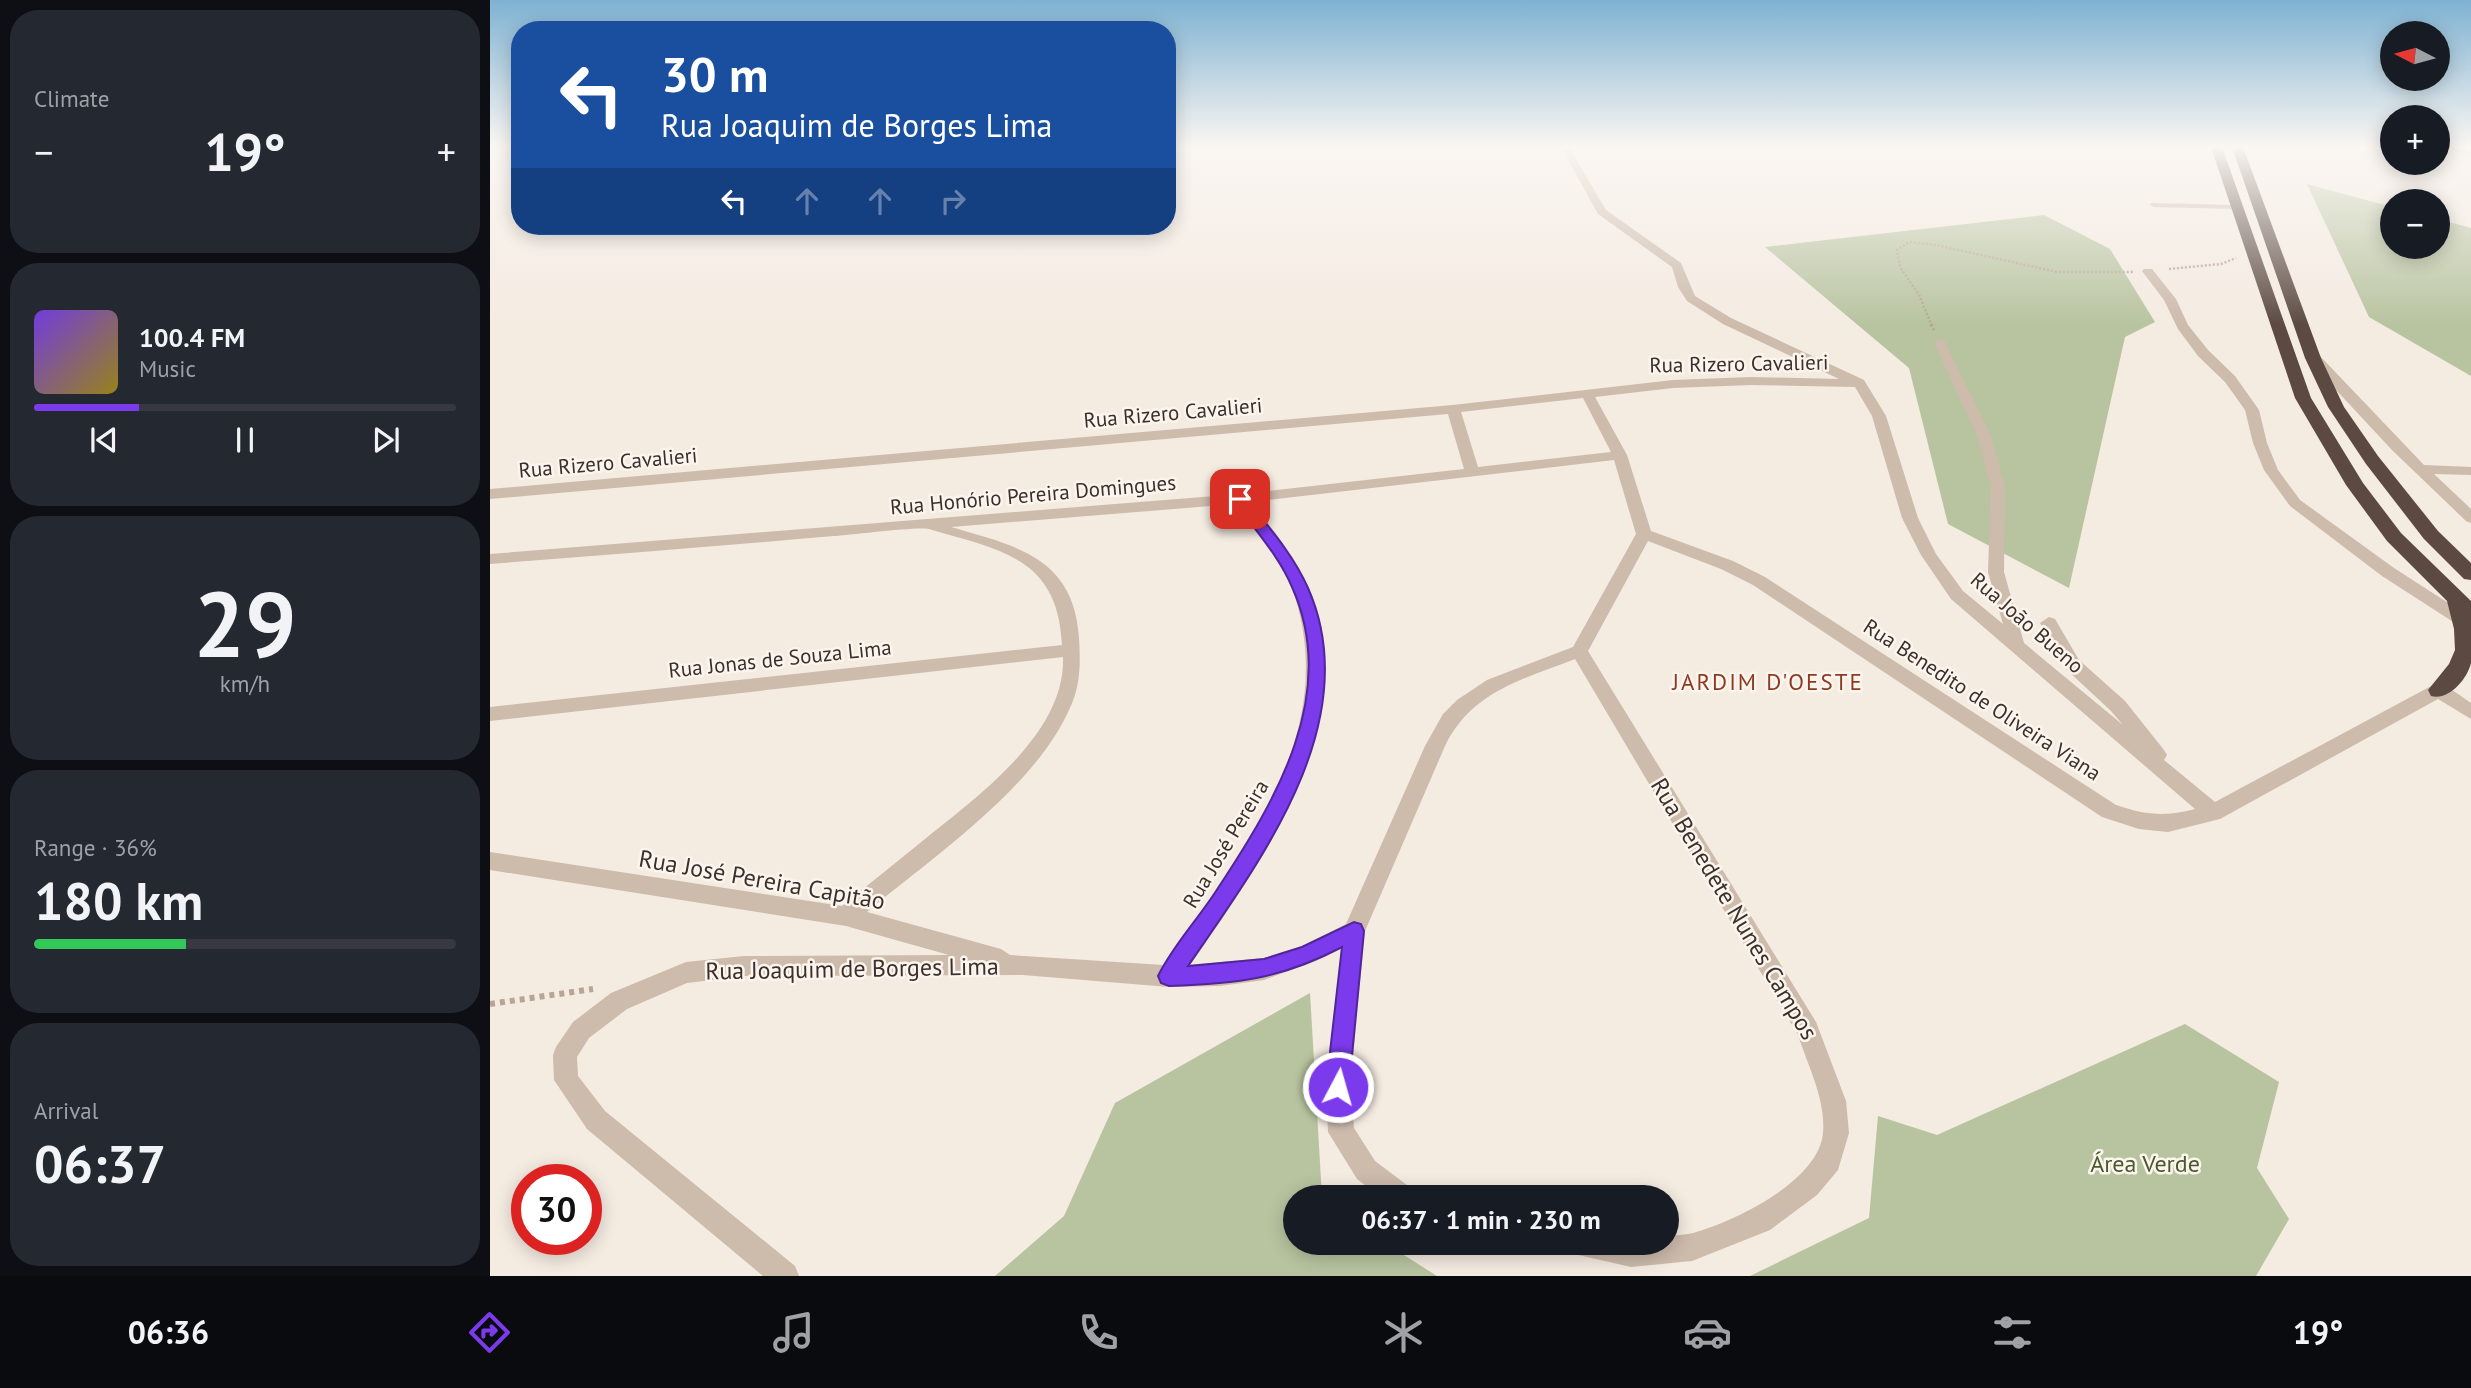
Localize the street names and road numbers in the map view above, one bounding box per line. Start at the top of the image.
street label: Rua Rizero Cavalieri [1649,348,1829,379]
street label: Rua Rizero Cavalieri [1082,391,1263,434]
street label: Rua Rizero Cavalieri [517,441,698,484]
street label: Rua Honório Pereira Domingues [889,469,1177,520]
street label: Rua João Bueno [1965,566,2089,679]
street label: Rua Benedito de Oliveira Viana [1858,613,2106,787]
street label: Rua Jonas de Souza Lima [667,633,893,684]
street label: Rua Benedete Nunes Campos [1644,772,1825,1045]
street label: Rua José Pereira [1177,775,1274,913]
street label: Rua José Pereira Capitão [637,843,888,916]
street label: Rua Joaquim de Borges Lima [705,950,999,987]

